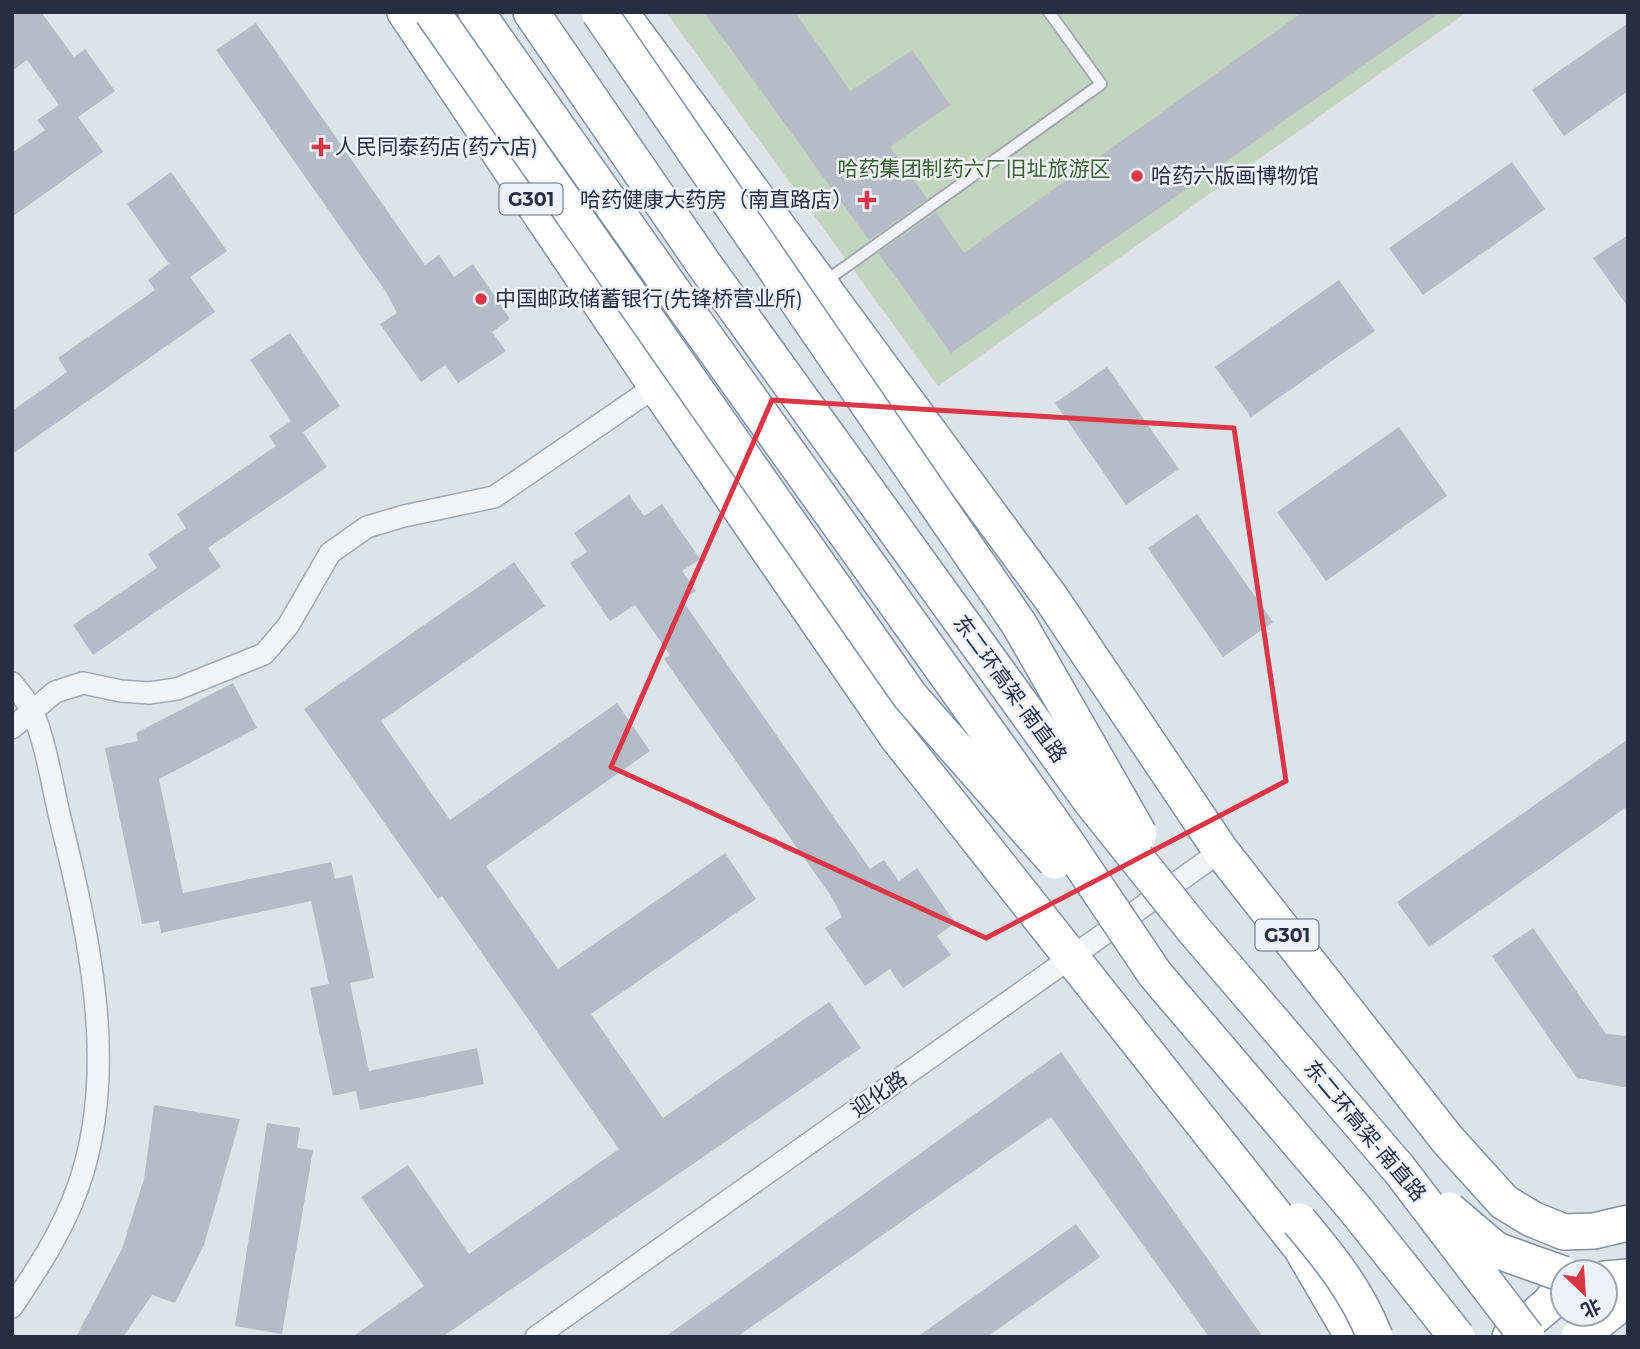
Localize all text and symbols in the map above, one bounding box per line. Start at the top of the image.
place label: 人民同泰药店(药六店) [335,134,538,159]
marker: 人民同泰药店(药六店) [313,139,329,155]
park label: 哈药集团制药六厂旧址旅游区 [838,156,1111,181]
place label: 哈药六版画博物馆 [1151,163,1319,188]
marker: 哈药六版画博物馆 [1129,168,1145,184]
road number: G301 [500,183,562,214]
place label: 哈药健康大药房（南直路店） [580,187,853,212]
marker: 哈药健康大药房（南直路店） [859,192,875,208]
place label: 中国邮政储蓄银行(先锋桥营业所) [495,286,803,311]
marker: 中国邮政储蓄银行(先锋桥营业所) [473,291,489,307]
street label: 东二环高架-南直路 [949,610,1072,767]
road number: G301 [1256,920,1318,951]
street label: 东二环高架-南直路 [1299,1055,1432,1206]
street label: 迎化路 [846,1065,912,1122]
north arrow [1549,1258,1619,1328]
text: 北 [1577,1294,1604,1322]

